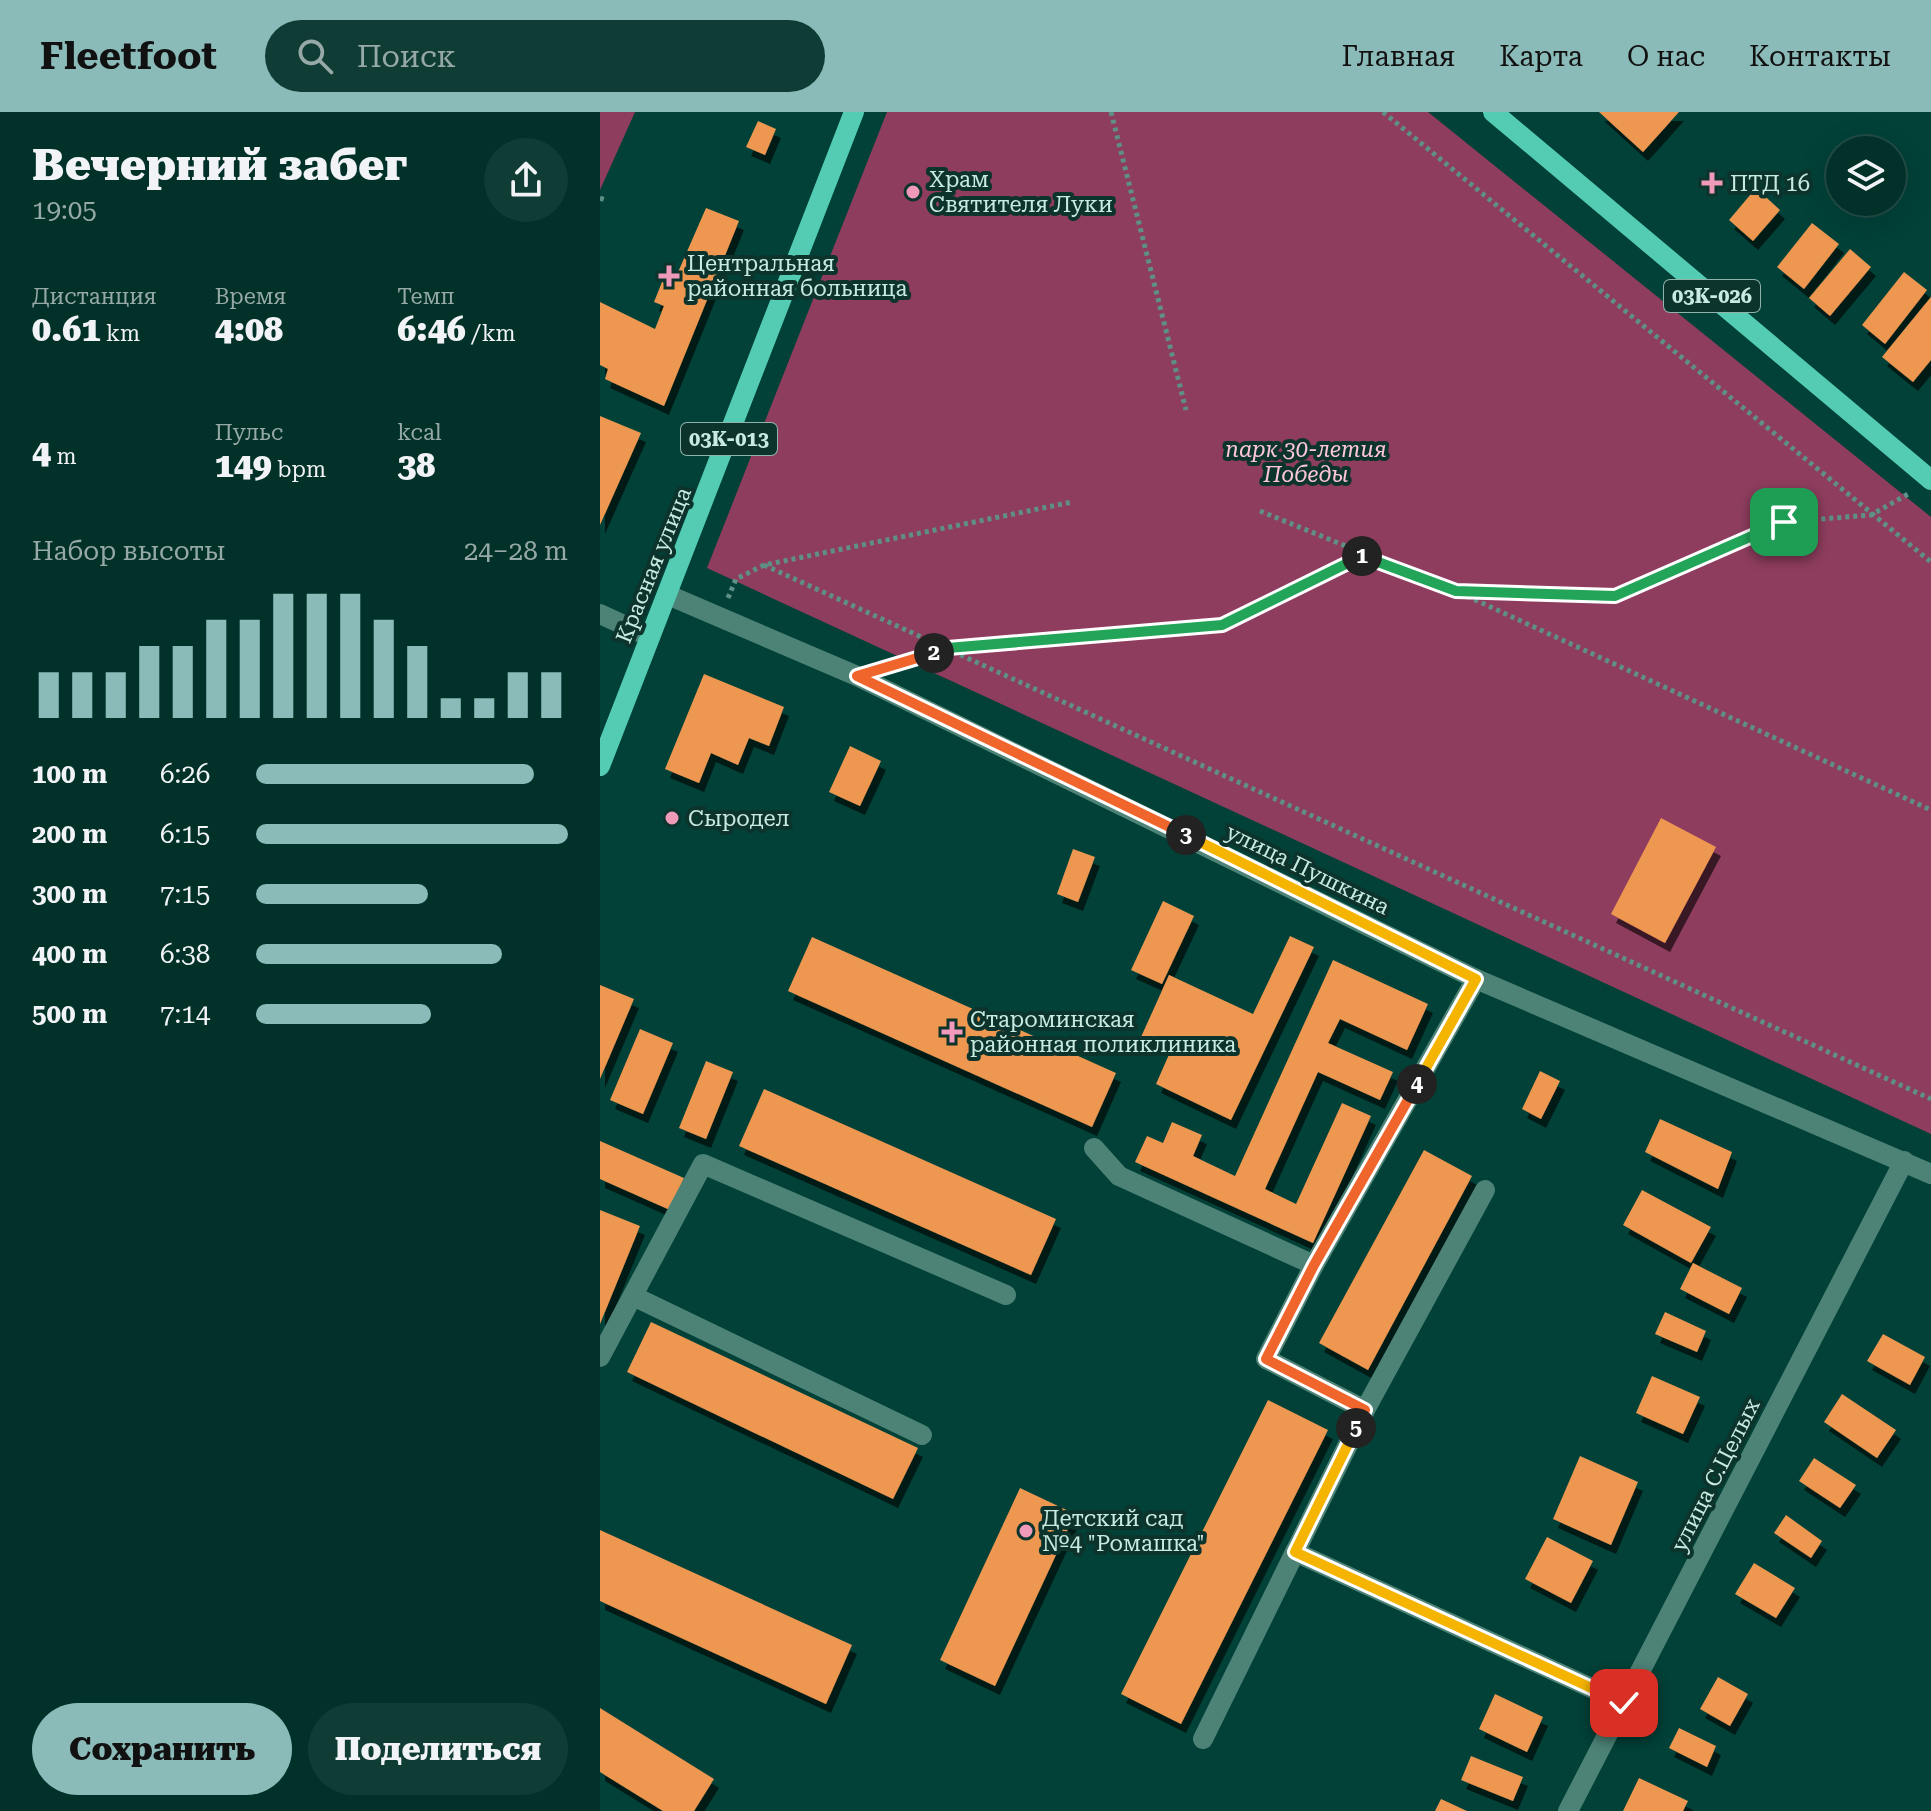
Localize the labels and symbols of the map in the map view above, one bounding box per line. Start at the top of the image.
place label: Храм Святителя Луки [929,167,1113,217]
place label: ПТД 16 [1730,171,1810,196]
marker: ПТД 16 [1701,172,1723,194]
marker: Храм Святителя Луки [904,183,922,201]
place label: Центральная районная больница [687,251,907,301]
marker: Центральная районная больница [658,265,680,287]
road number: 03К-026 [1664,280,1760,312]
road number: 03К-013 [681,423,777,455]
park label: парк 30-летия Победы [1225,437,1387,487]
street label: Красная улица [611,484,696,647]
pin [1750,488,1818,556]
pin: 1 [1342,536,1382,576]
pin: 2 [914,633,954,673]
place label: Сыродел [688,806,790,831]
marker: Сыродел [663,809,681,827]
pin: 3 [1166,815,1206,855]
street label: улица Пушкина [1222,819,1394,920]
place label: Староминская районная поликлиника [970,1007,1236,1057]
marker: Староминская районная поликлиника [941,1021,963,1043]
pin: 4 [1397,1064,1437,1104]
street label: улица С.Целых [1666,1394,1765,1556]
pin: 5 [1336,1408,1376,1448]
place label: Детский сад №4 "Ромашка" [1042,1506,1205,1556]
marker: Детский сад №4 "Ромашка" [1017,1522,1035,1540]
pin [1590,1669,1658,1737]

